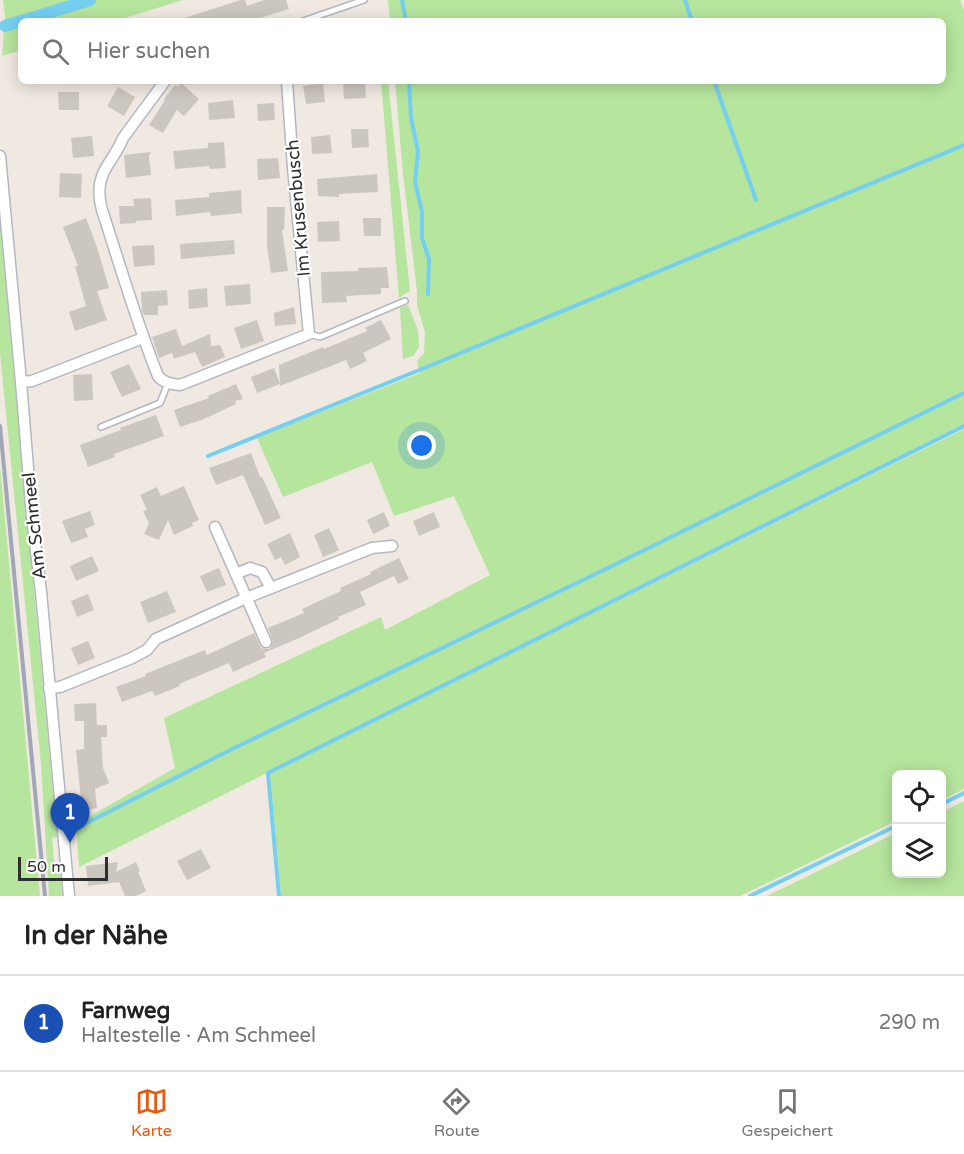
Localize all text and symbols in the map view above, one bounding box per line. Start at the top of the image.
search box [18,18,946,84]
icon: search [39,35,72,68]
text: Hier suchen [87,38,210,64]
street label: Im Krusenbusch [281,139,315,277]
your location [407,431,436,460]
street label: Am Schmeel [17,471,51,581]
map controls [892,770,946,878]
button: locate [892,770,946,824]
pin: 1 [50,794,90,843]
button: layers [892,824,946,878]
scale bar [18,854,108,882]
text: 50 m [27,857,66,877]
text: In der Nähe [24,920,168,951]
text: Farnweg [81,998,170,1024]
text: 1 [37,1011,50,1035]
text: 290 m [879,1011,940,1035]
text: Haltestelle · Am Schmeel [81,1024,316,1048]
tab: Karte [131,1085,172,1141]
tab: Route [434,1085,480,1141]
tab: Gespeichert [741,1085,833,1141]

